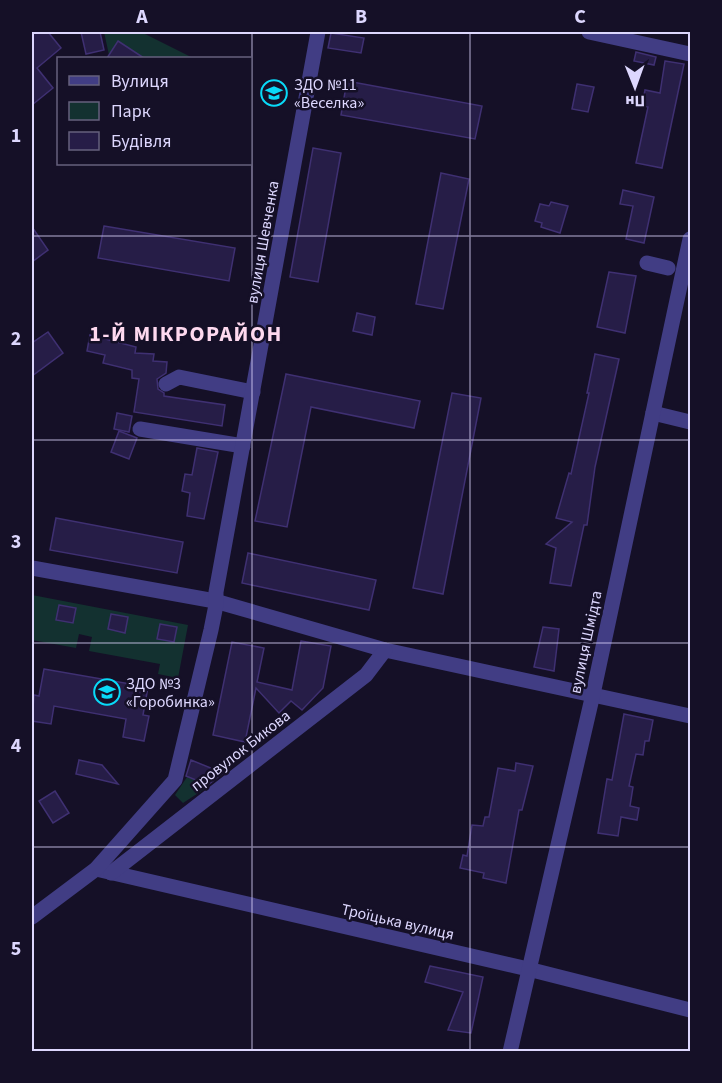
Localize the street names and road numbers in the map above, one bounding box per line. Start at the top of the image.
street label: вулиця Шевченка [241,179,285,305]
street label: вулиця Шмідта [564,589,608,696]
street label: провулок Бикова [186,705,295,797]
street label: Троїцька вулиця [339,898,456,946]

